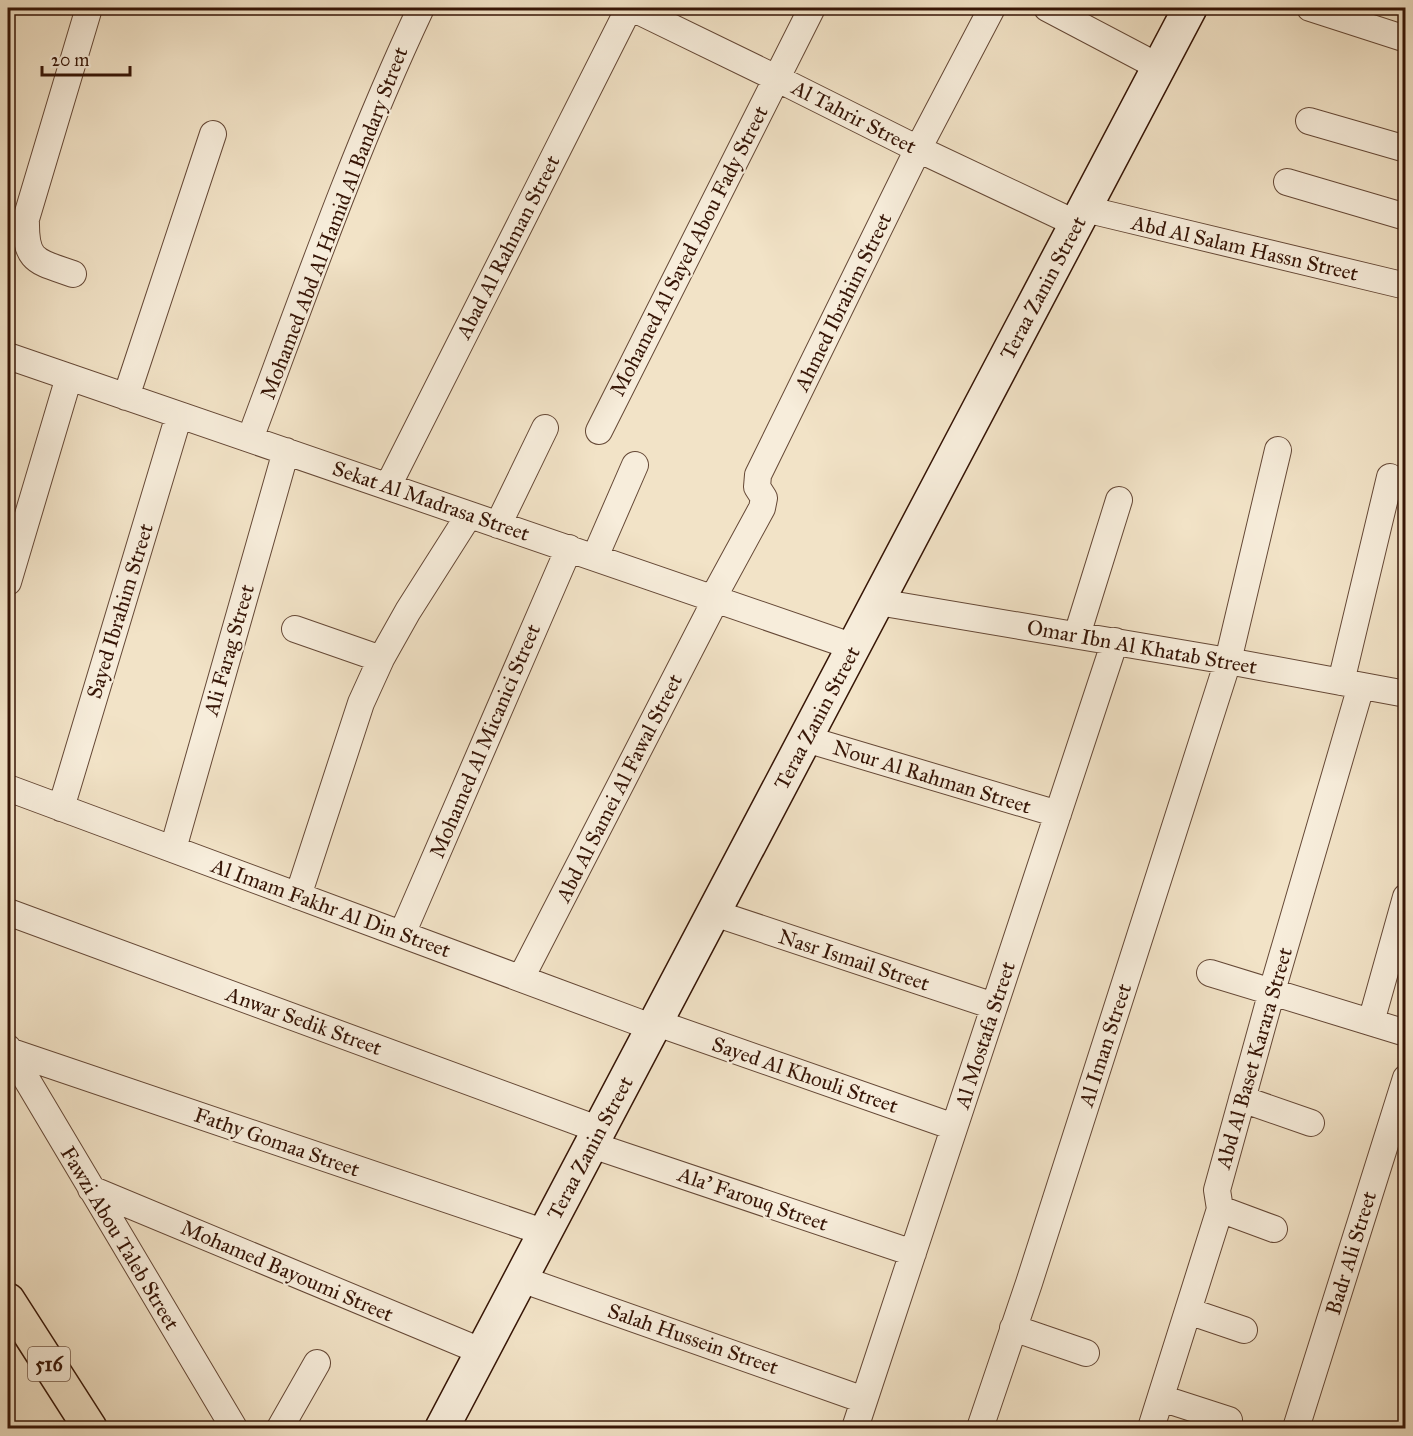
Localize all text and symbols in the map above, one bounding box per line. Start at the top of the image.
scale bar [42,39,130,77]
street label: Mohamed Abd Al Hamid Al Bandary Street [255,43,414,403]
text: 20 m [51,49,89,71]
street label: Al Tahrir Street [787,74,921,160]
street label: Mohamed Al Sayed Abou Fady Street [604,101,774,400]
street label: Abad Al Rahman Street [450,150,566,344]
street label: Ahmed Ibrahim Street [788,208,898,396]
street label: Abd Al Salam Hassn Street [1128,209,1361,287]
street label: Teraa Zanin Street [994,211,1092,364]
street label: Sekat Al Madrasa Street [329,455,533,547]
street label: Sayed Ibrahim Street [81,520,159,702]
street label: Ali Farag Street [198,581,260,720]
street label: Omar Ibn Al Khatab Street [1025,614,1259,680]
street label: Mohamed Al Micanici Street [424,620,546,862]
street label: Teraa Zanin Street [768,641,866,794]
street label: Abd Al Samei Al Fawal Street [550,669,688,907]
street label: Nour Al Rahman Street [830,734,1035,820]
street label: Al Imam Fakhr Al Din Street [207,852,455,964]
street label: Nasr Ismail Street [775,923,933,997]
street label: Abd Al Baset Karara Street [1210,944,1298,1173]
street label: Al Mostafa Street [949,958,1021,1113]
street label: Anwar Sedik Street [222,980,386,1061]
street label: Al Iman Street [1073,980,1137,1111]
street label: Sayed Al Khouli Street [709,1031,902,1119]
street label: Teraa Zanin Street [541,1071,639,1224]
street label: Fathy Gomaa Street [191,1102,364,1183]
street label: Fawzi Abou Taleb Street [55,1141,185,1335]
street label: Ala' Farouq Street [674,1161,832,1237]
street label: Badr Ali Street [1320,1187,1382,1318]
street label: Mohamed Bayoumi Street [177,1214,398,1328]
street label: Salah Hussein Street [604,1298,782,1381]
road number: 516 [28,1347,70,1381]

